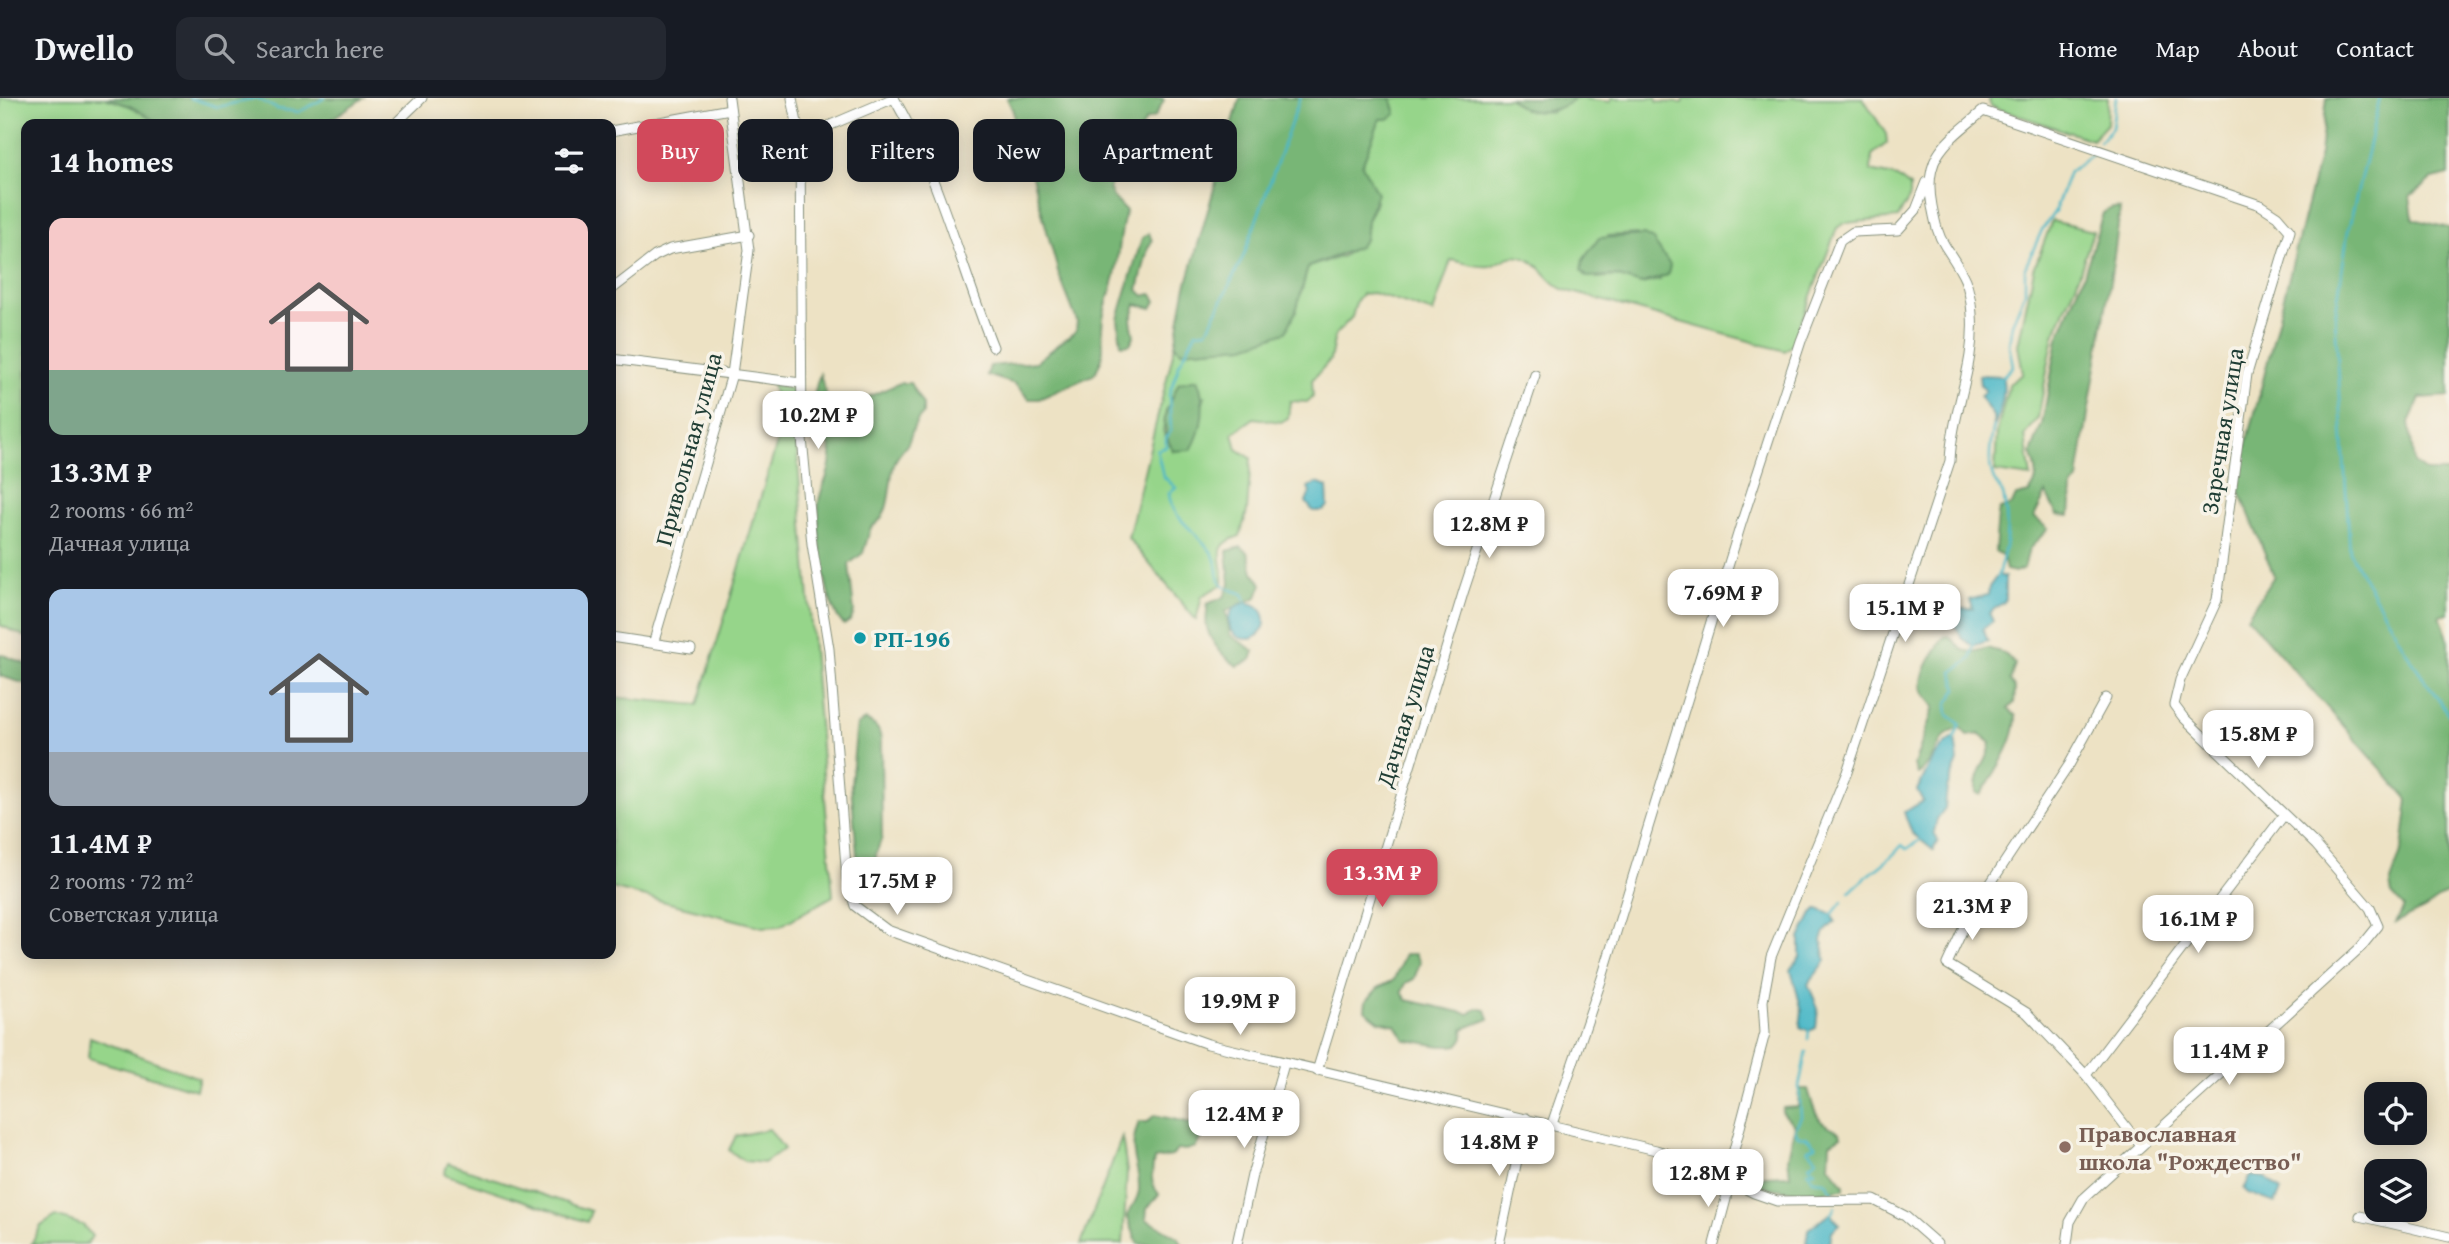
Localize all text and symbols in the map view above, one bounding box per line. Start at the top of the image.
search box [176,17,666,80]
text: Dwello [35,24,134,72]
icon: search [200,29,238,67]
text: Search here [256,29,384,68]
text: Home [2059,31,2118,66]
text: Map [2156,31,2200,66]
text: About [2238,31,2298,66]
text: Contact [2336,31,2414,66]
chip: Buy [637,119,724,182]
chip: Rent [738,119,833,182]
chip: Filters [847,119,959,182]
chip: New [973,119,1065,182]
chip: Apartment [1079,119,1237,182]
text: 14 homes [49,139,174,183]
icon: filters [550,142,588,180]
icon: home [256,264,382,390]
street label: Заречная улица [2192,345,2253,517]
street label: Привольная улица [645,348,731,550]
pin: 10.2M ₽ [753,392,883,451]
text: 10.2M ₽ [778,397,858,430]
text: 13.3M ₽ [49,449,152,493]
text: 2 rooms · 66 m² [49,493,193,526]
pin: 12.8M ₽ [1424,500,1554,560]
text: 12.8M ₽ [1449,506,1529,539]
text: Дачная улица [49,526,190,559]
pin: 7.69M ₽ [1658,570,1788,629]
text: 7.69M ₽ [1683,575,1763,608]
pin: 15.1M ₽ [1840,584,1970,644]
text: 15.1M ₽ [1865,590,1945,623]
place label: РП-196 [874,621,950,656]
marker: РП-196 [852,630,868,646]
icon: home [256,635,382,761]
street label: Дачная улица [1366,640,1443,792]
pin: 15.8M ₽ [2193,710,2323,770]
text: 15.8M ₽ [2218,716,2298,749]
text: 11.4M ₽ [49,820,152,864]
pin: 13.3M ₽ [1317,850,1447,909]
text: 13.3M ₽ [1342,855,1422,888]
pin: 17.5M ₽ [832,858,962,917]
text: 17.5M ₽ [857,863,937,896]
text: 2 rooms · 72 m² [49,864,193,897]
pin: 21.3M ₽ [1907,882,2037,942]
text: 21.3M ₽ [1932,888,2012,921]
pin: 16.1M ₽ [2133,896,2263,955]
text: Советская улица [49,897,218,930]
text: 16.1M ₽ [2158,901,2238,934]
pin: 19.9M ₽ [1175,978,1305,1037]
text: 19.9M ₽ [1200,983,1280,1016]
pin: 11.4M ₽ [2164,1028,2294,1087]
text: 11.4M ₽ [2189,1033,2269,1066]
map controls [2364,1082,2427,1222]
button: locate [2364,1082,2427,1145]
pin: 12.4M ₽ [1179,1090,1309,1150]
text: 12.4M ₽ [1204,1096,1284,1129]
place label: Православная школа "Рождество" [2079,1116,2302,1179]
pin: 14.8M ₽ [1434,1118,1564,1178]
text: 14.8M ₽ [1459,1124,1539,1157]
marker: Православная школа "Рождество" [2057,1139,2073,1155]
pin: 12.8M ₽ [1643,1150,1773,1209]
text: 12.8M ₽ [1668,1155,1748,1188]
button: layers [2364,1159,2427,1222]

